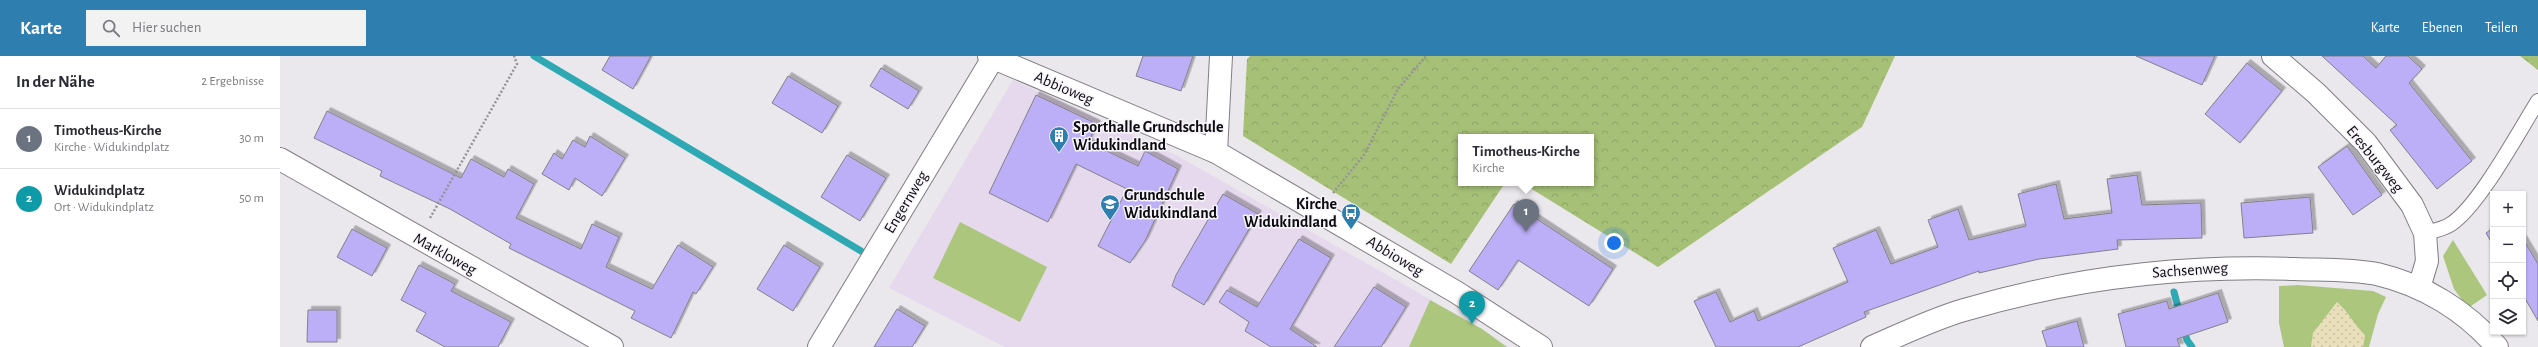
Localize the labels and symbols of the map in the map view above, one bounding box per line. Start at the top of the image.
street label: Abbioweg [1032,68,1096,108]
place label: Sporthalle Grundschule Widukindland [1073,119,1224,153]
street label: Eresburgweg [2343,123,2407,196]
building icon: Sporthalle Grundschule Widukindland [1048,125,1070,153]
street label: Engernweg [881,168,931,236]
place label: Grundschule Widukindland [1124,187,1218,221]
school or university icon: Grundschule Widukindland [1099,193,1121,221]
place label: Kirche Widukindland [1244,196,1338,230]
pin: 1 [1513,199,1539,232]
bus stop icon: Kirche Widukindland [1340,202,1362,230]
street label: Markloweg [411,230,479,278]
street label: Abbioweg [1364,233,1426,279]
your location [1604,233,1624,253]
street label: Sachsenweg [2152,259,2229,281]
pin: 2 [1459,291,1485,324]

